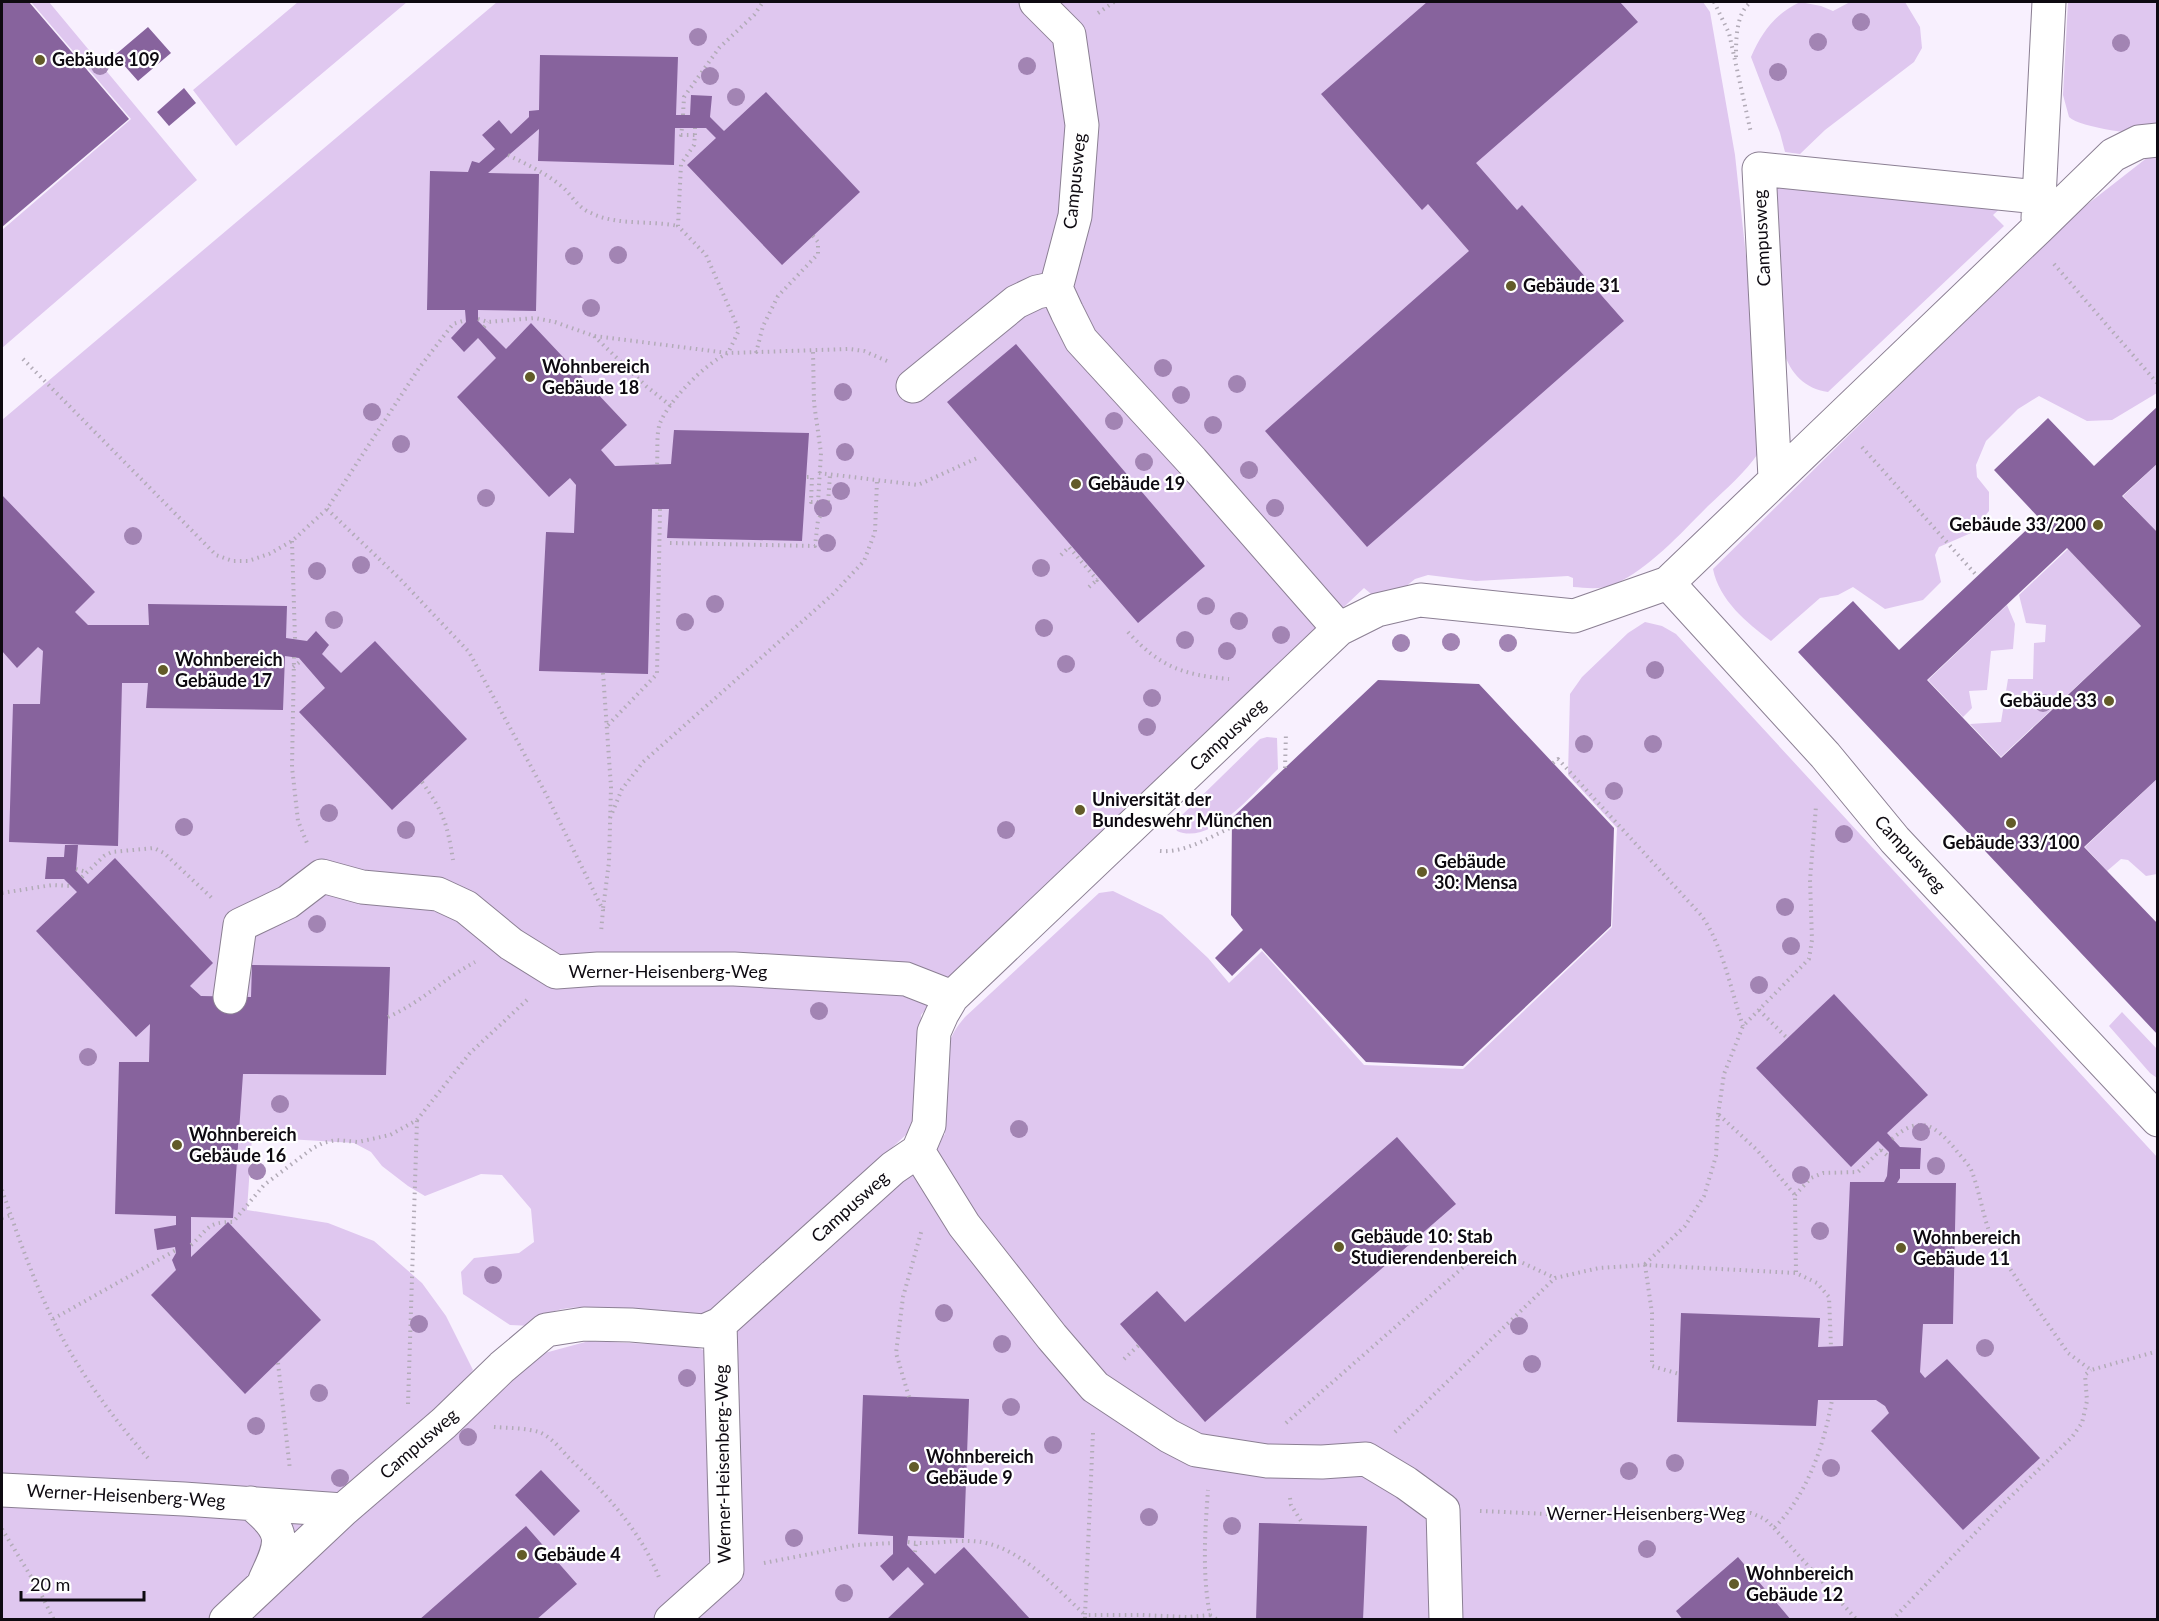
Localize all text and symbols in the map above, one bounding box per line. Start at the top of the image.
place label: Gebäude 109 [52,48,160,70]
marker: Gebäude 109 [33,53,47,67]
street label: Campusweg [1058,132,1090,230]
street label: Campusweg [1747,189,1775,287]
place label: Gebäude 31 [1523,274,1620,296]
marker: Gebäude 31 [1504,279,1518,293]
place label: Wohnbereich Gebäude 18 [542,355,650,398]
marker: Wohnbereich Gebäude 18 [523,370,537,384]
place label: Gebäude 19 [1088,472,1185,494]
marker: Gebäude 19 [1069,477,1083,491]
place label: Gebäude 33/200 [1949,513,2086,535]
marker: Gebäude 33/200 [2091,518,2105,532]
place label: Wohnbereich Gebäude 17 [175,648,283,691]
marker: Wohnbereich Gebäude 17 [156,663,170,677]
place label: Gebäude 33 [2000,689,2097,711]
street label: Campusweg [1184,693,1270,775]
marker: Gebäude 33 [2102,694,2116,708]
place label: Universität der Bundeswehr München [1092,788,1272,831]
marker: Universität der Bundeswehr München [1073,803,1087,817]
street label: Campusweg [1870,810,1951,897]
marker: Gebäude 33/100 [2004,816,2018,830]
place label: Gebäude 33/100 [1943,831,2079,853]
place label: Gebäude 30: Mensa [1434,850,1517,893]
marker: Gebäude 30: Mensa [1415,865,1429,879]
street label: Werner-Heisenberg-Weg [569,960,767,982]
place label: Wohnbereich Gebäude 16 [189,1123,297,1166]
marker: Wohnbereich Gebäude 16 [170,1138,184,1152]
street label: Campusweg [806,1166,893,1247]
place label: Gebäude 10: Stab Studierendenbereich [1351,1225,1517,1268]
place label: Wohnbereich Gebäude 11 [1913,1226,2021,1269]
marker: Gebäude 10: Stab Studierendenbereich [1332,1240,1346,1254]
marker: Wohnbereich Gebäude 11 [1894,1241,1908,1255]
street label: Werner-Heisenberg-Weg [709,1364,735,1564]
street label: Campusweg [375,1403,462,1483]
place label: Wohnbereich Gebäude 9 [926,1445,1034,1488]
marker: Wohnbereich Gebäude 9 [907,1460,921,1474]
street label: Werner-Heisenberg-Weg [26,1479,226,1511]
street label: Werner-Heisenberg-Weg [1547,1502,1745,1524]
place label: Gebäude 4 [534,1543,621,1565]
marker: Gebäude 4 [515,1548,529,1562]
place label: Wohnbereich Gebäude 12 [1746,1562,1854,1605]
scale bar [21,1564,144,1602]
text: 20 m [30,1573,70,1595]
marker: Wohnbereich Gebäude 12 [1727,1577,1741,1591]

